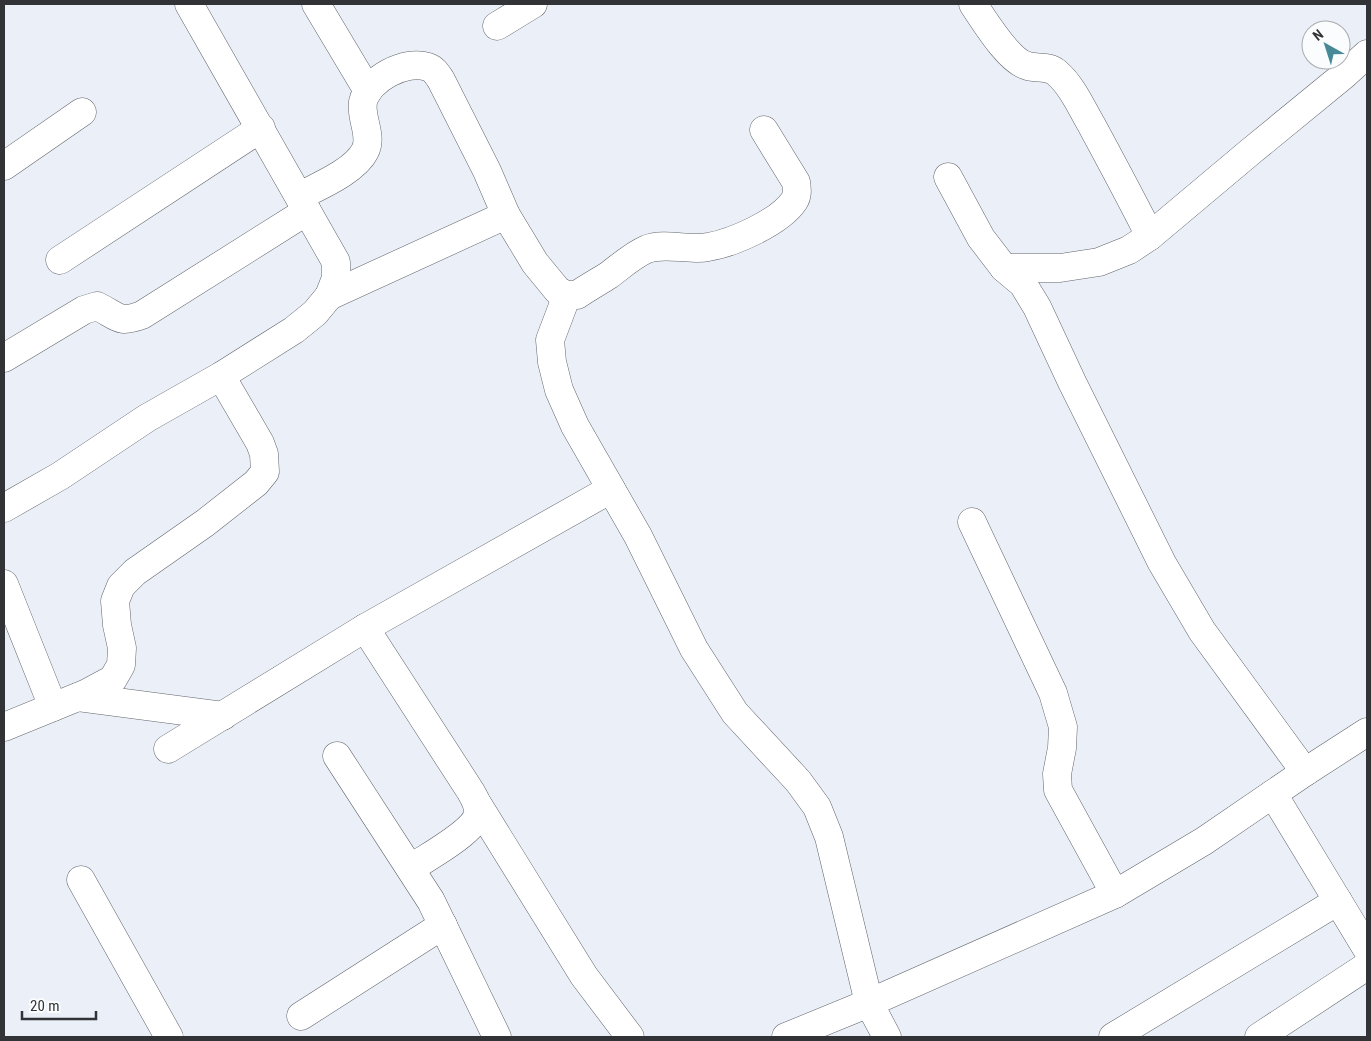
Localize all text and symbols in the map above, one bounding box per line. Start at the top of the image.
north arrow [1301,20,1351,70]
text: N [1309,26,1326,44]
scale bar [22,988,96,1020]
text: 20 m [30,997,60,1015]

